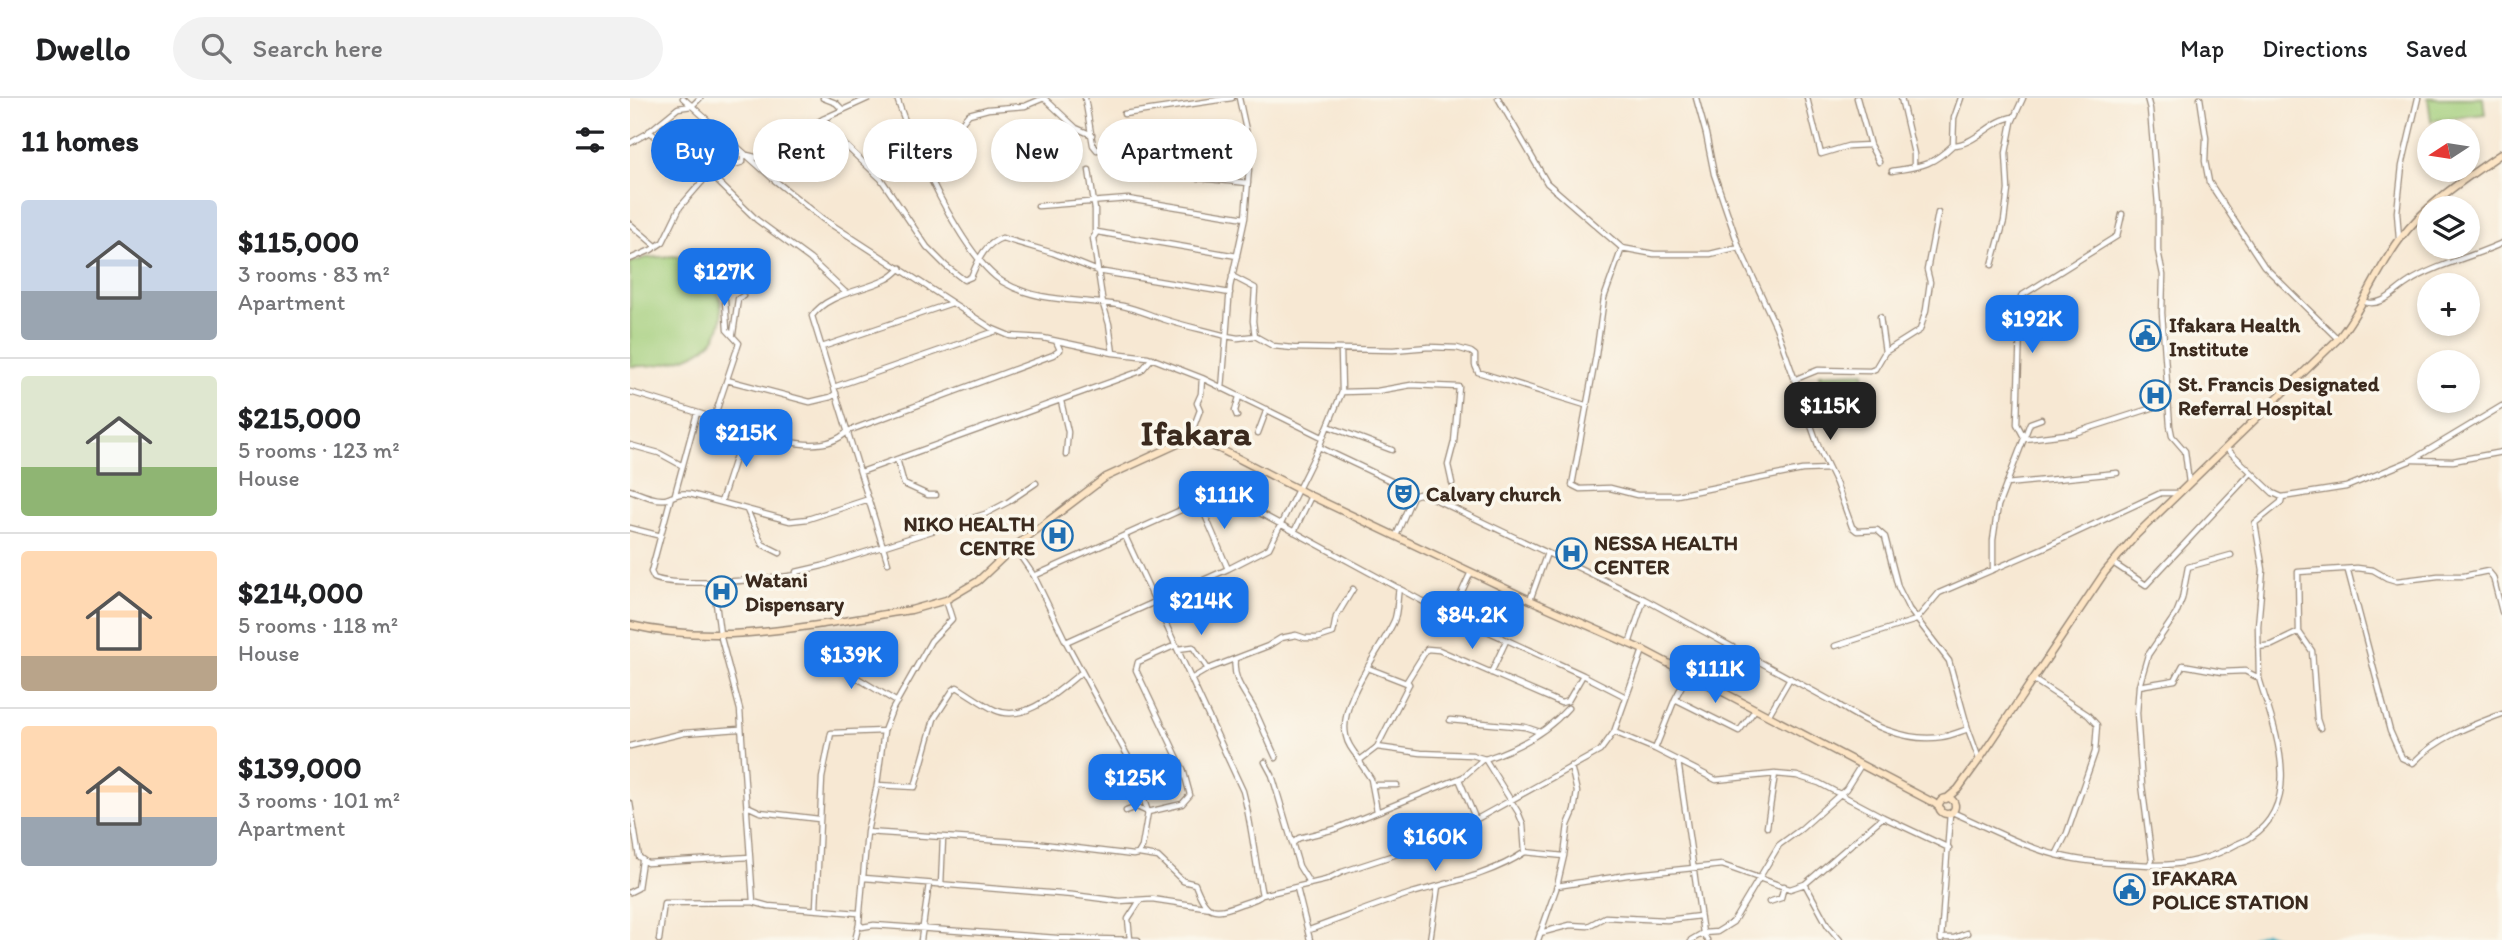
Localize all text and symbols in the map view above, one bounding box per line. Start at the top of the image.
search box [173,17,663,80]
text: Dwello [35,29,131,68]
icon: search [197,29,235,67]
text: Search here [253,32,383,64]
text: Map [2180,34,2224,63]
text: Directions [2262,34,2368,63]
text: Saved [2406,34,2467,63]
chip: Buy [651,119,739,182]
chip: Rent [753,119,849,182]
chip: Filters [863,119,977,182]
chip: New [991,119,1083,182]
chip: Apartment [1097,119,1257,182]
north arrow [2417,119,2480,182]
map controls [2417,119,2480,413]
icon: filters [571,121,609,159]
text: 11 homes [21,122,139,159]
button: layers [2417,196,2480,259]
text: $115,000 [238,223,359,260]
icon: home [77,228,161,312]
pin: $127K [675,248,773,308]
text: $127K [694,257,754,285]
text: 3 rooms · 83 m² [238,260,390,288]
button: + [2417,273,2480,336]
text: Apartment [238,288,345,316]
pin: $192K [1983,296,2081,355]
text: $192K [2001,304,2063,332]
place label: Ifakara Health Institute [2169,312,2301,361]
public building icon: Ifakara Health Institute [2129,319,2163,353]
button: − [2417,350,2480,413]
place label: St. Francis Designated Referral Hospital [2178,371,2380,421]
hospital icon: St. Francis Designated Referral Hospital [2138,378,2172,412]
pin: $115K [1781,382,1879,442]
text: $115K [1800,391,1860,419]
text: $215,000 [238,399,361,436]
icon: home [77,404,161,488]
pin: $215K [697,410,795,469]
district label: Ifakara [1141,412,1252,454]
text: $215K [715,418,777,446]
text: 5 rooms · 123 m² [238,436,400,464]
text: House [238,464,300,492]
pin: $111K [1175,472,1273,531]
theatre icon: Calvary church [1386,476,1420,510]
text: $111K [1195,480,1253,508]
place label: Calvary church [1426,481,1562,507]
place label: NIKO HEALTH CENTRE [903,511,1035,560]
hospital icon: NIKO HEALTH CENTRE [1041,518,1075,552]
place label: NESSA HEALTH CENTER [1594,530,1738,579]
hospital icon: NESSA HEALTH CENTER [1554,537,1588,571]
place label: Watani Dispensary [745,567,845,617]
text: $214,000 [238,574,364,611]
hospital icon: Watani Dispensary [705,574,739,608]
pin: $214K [1152,578,1250,637]
icon: home [77,579,161,663]
text: $214K [1170,586,1232,614]
pin: $84.2K [1415,592,1529,651]
text: $84.2K [1437,600,1507,628]
text: 5 rooms · 118 m² [238,611,398,639]
pin: $139K [802,632,900,691]
text: House [238,639,300,667]
text: $139K [820,640,882,668]
pin: $111K [1666,646,1764,705]
text: $111K [1686,654,1744,682]
text: $139,000 [238,749,362,786]
icon: home [77,754,161,838]
pin: $125K [1086,754,1184,814]
text: $125K [1104,763,1166,791]
text: 3 rooms · 101 m² [238,786,400,814]
text: Apartment [238,814,345,842]
pin: $160K [1386,814,1484,873]
text: $160K [1403,822,1467,850]
place label: IFAKARA POLICE STATION [2152,865,2309,914]
public building icon: IFAKARA POLICE STATION [2112,872,2146,906]

